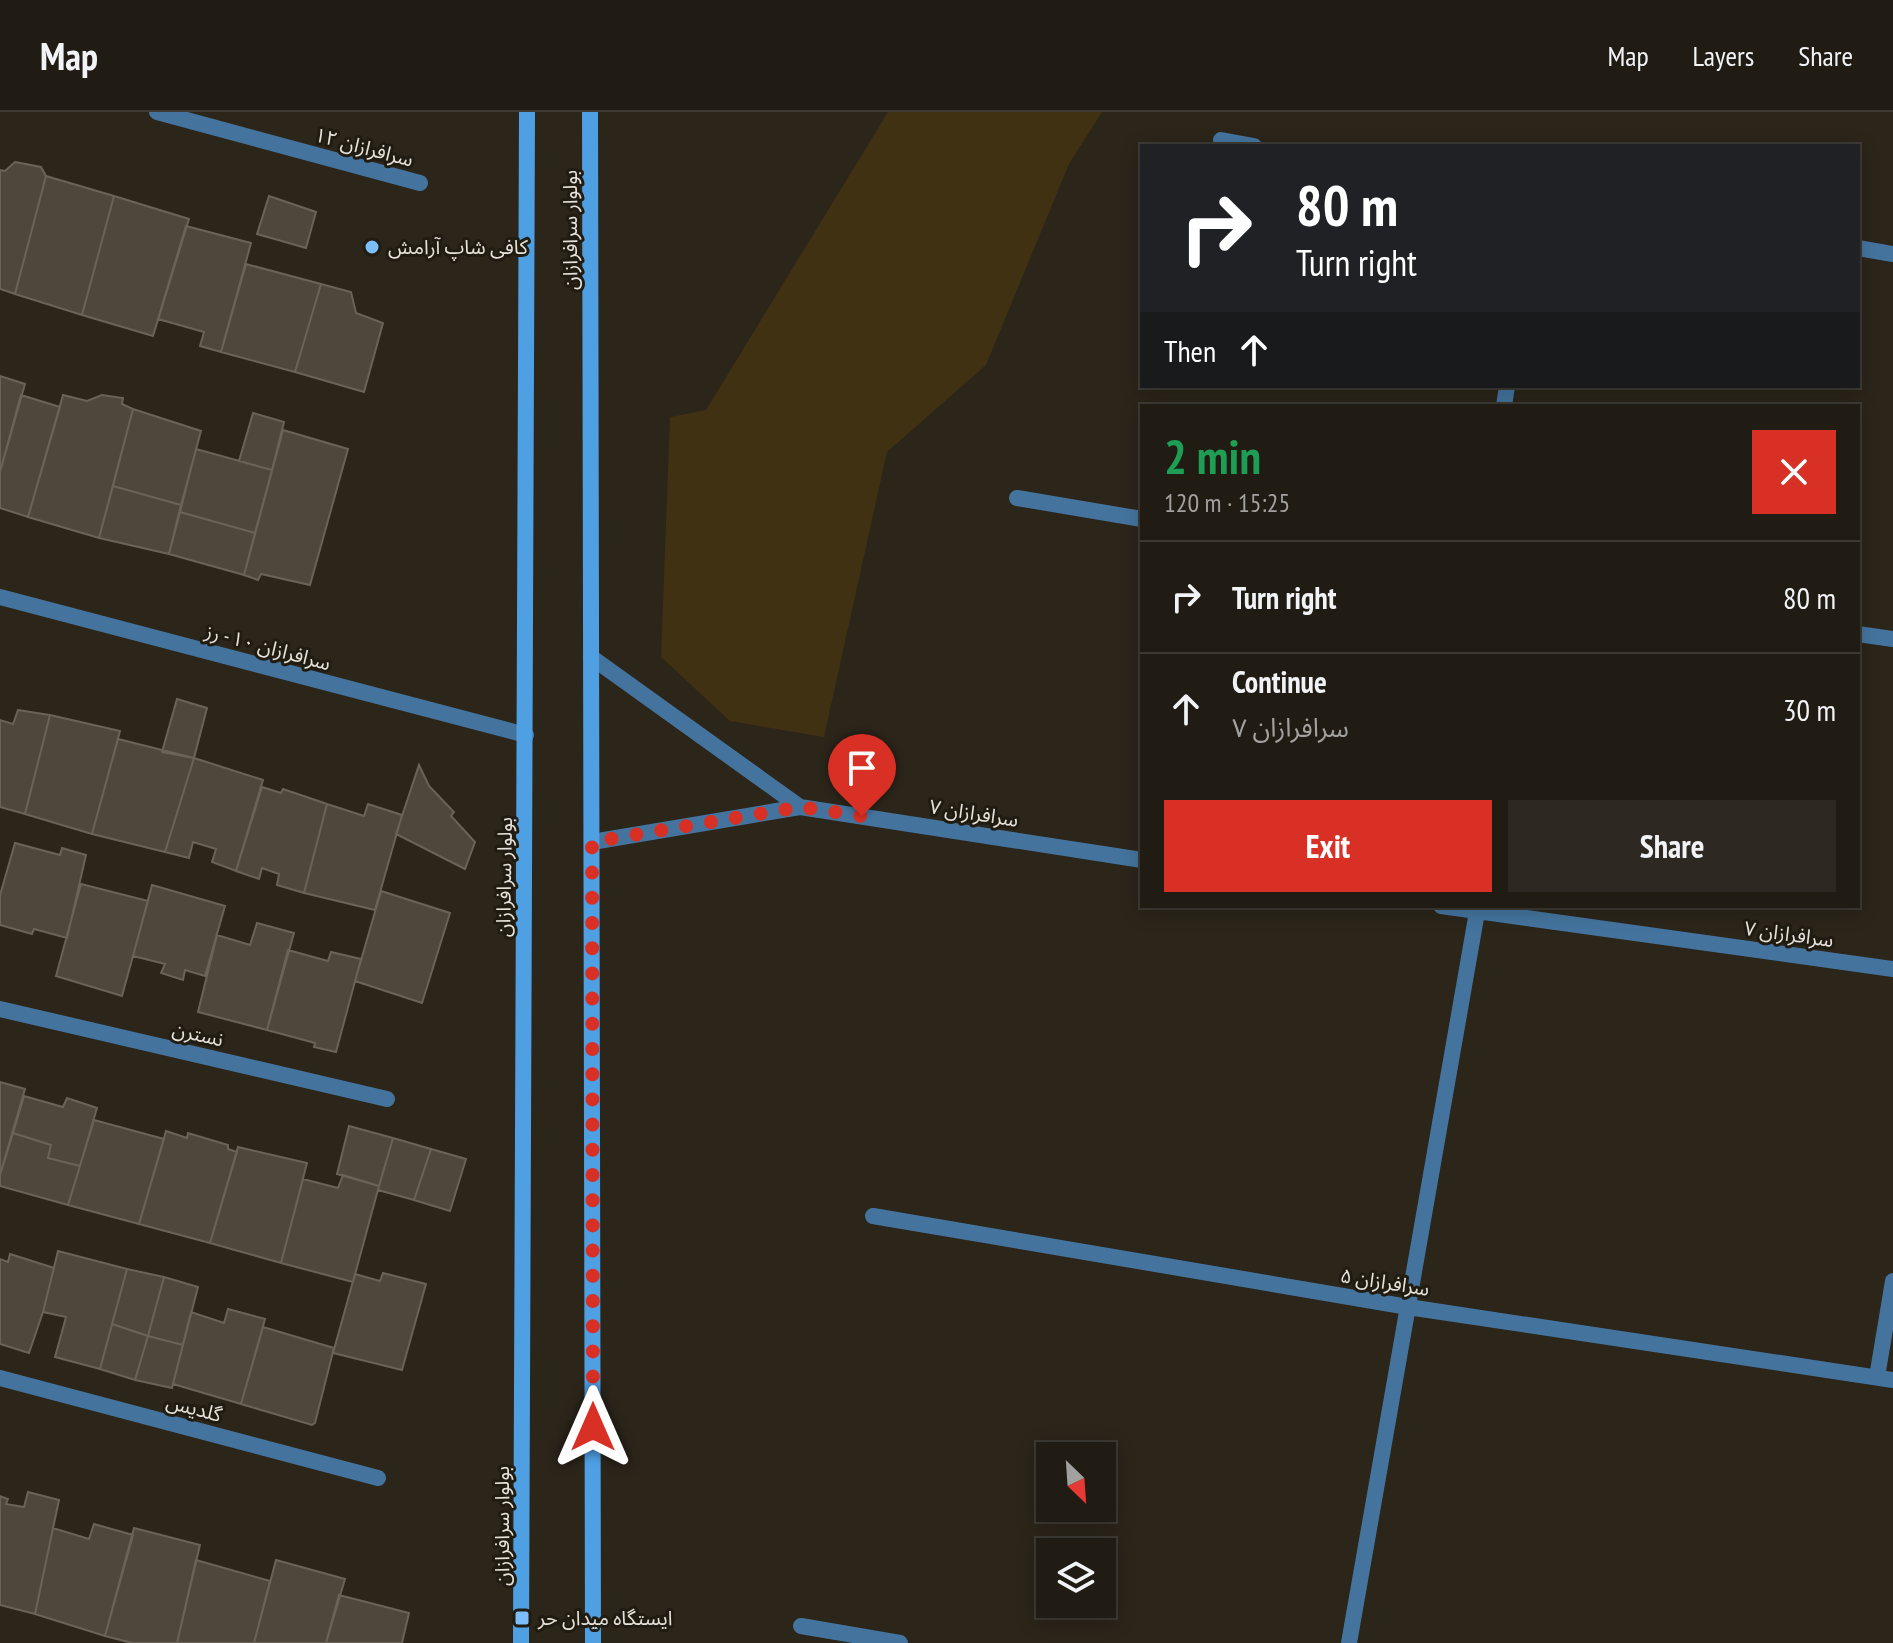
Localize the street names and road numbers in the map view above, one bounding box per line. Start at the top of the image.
street label: سرافرازان ۱۲ [312,121,416,173]
street label: بولوار سرافرازان [557,170,583,290]
street label: سرافرازان ۱۰ - رز [201,618,334,676]
street label: سرافرازان ۷ [928,793,1020,833]
street label: بولوار سرافرازان [490,817,518,937]
street label: سرافرازان ۷ [1743,915,1835,953]
street label: نسترن [170,1016,226,1052]
street label: سرافرازان ۵ [1339,1262,1431,1302]
street label: گلدیس [163,1388,225,1428]
street label: بولوار سرافرازان [489,1466,515,1586]

